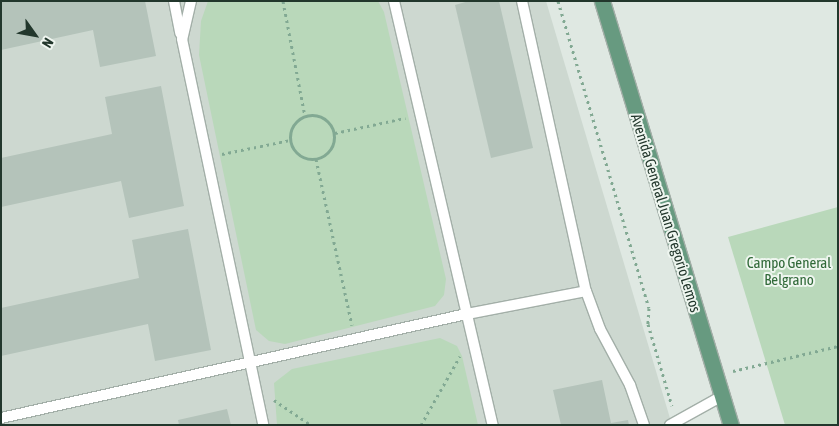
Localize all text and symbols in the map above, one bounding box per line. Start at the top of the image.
north arrow [10,10,60,60]
text: N [39,35,57,51]
street label: Avenida General Juan Gregorio Lemos [627,112,705,314]
park label: Campo General Belgrano [747,253,831,288]

